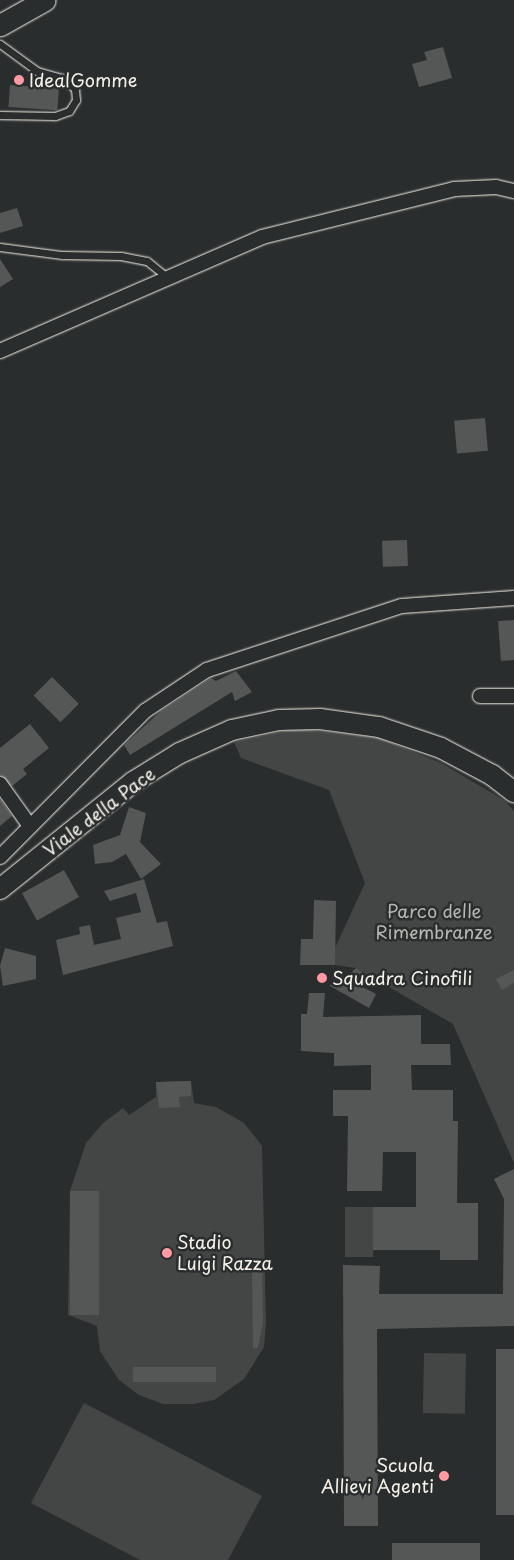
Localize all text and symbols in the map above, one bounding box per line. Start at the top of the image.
place label: IdealGomme [29,69,137,91]
marker: IdealGomme [13,74,25,86]
street label: Viale della Pace [38,762,160,862]
park label: Parco delle Rimembranze [375,901,493,944]
place label: Squadra Cinofili [332,967,473,989]
marker: Squadra Cinofili [316,972,328,984]
place label: Stadio Luigi Razza [177,1232,274,1274]
marker: Stadio Luigi Razza [161,1247,173,1259]
place label: Scuola Allievi Agenti [319,1455,434,1498]
marker: Scuola Allievi Agenti [438,1470,450,1482]

